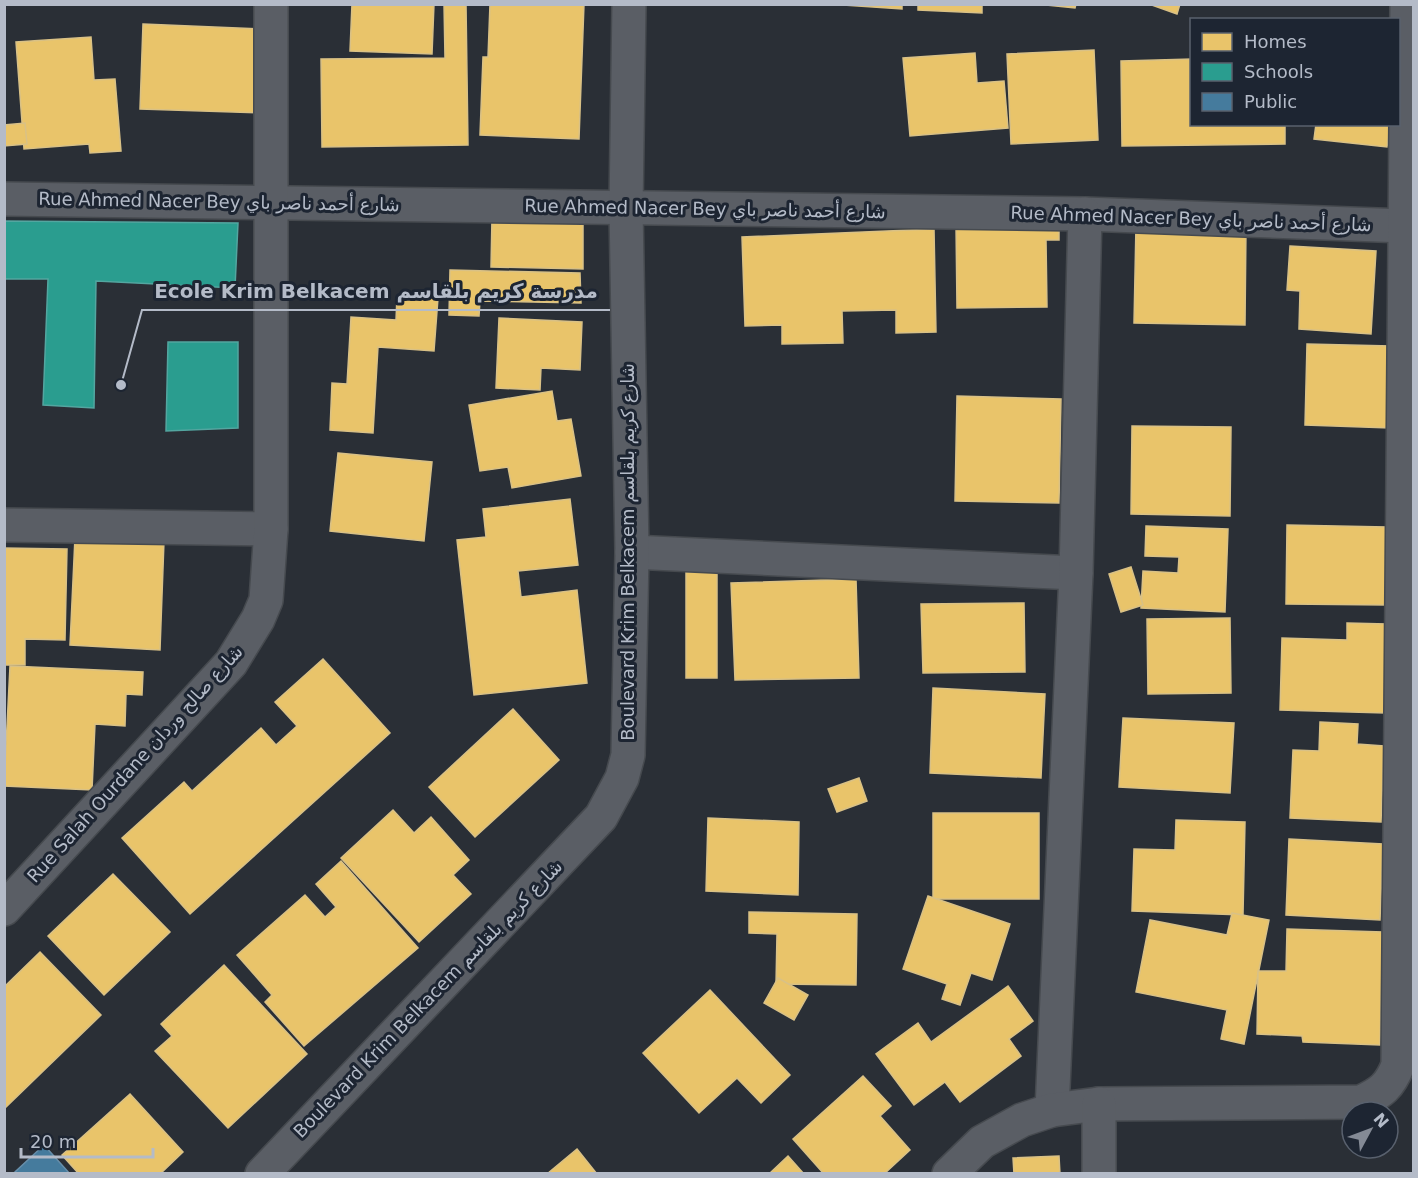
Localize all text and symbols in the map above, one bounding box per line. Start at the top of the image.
legend [1190,18,1400,126]
text: Homes [1244,31,1307,52]
text: Schools [1244,61,1313,82]
text: Public [1244,91,1297,112]
street label: Rue Ahmed Nacer Bey شارع أحمد ناصر باي [38,187,400,216]
street label: Rue Ahmed Nacer Bey شارع أحمد ناصر باي [524,194,886,223]
street label: Rue Ahmed Nacer Bey شارع أحمد ناصر باي [1010,201,1372,236]
callout: Ecole Krim Belkacem مدرسة كريم بلقاسم [142,272,610,310]
text: Ecole Krim Belkacem مدرسة كريم بلقاسم [154,279,598,303]
street label: Boulevard Krim Belkacem شارع كريم بلقاسم [617,363,639,741]
street label: Rue Salah Ourdane شارع صالح وردان [23,641,247,887]
street label: Boulevard Krim Belkacem شارع كريم بلقاسم [289,856,567,1142]
north arrow [1340,1100,1400,1160]
text: N [1369,1109,1393,1132]
scale bar [21,1121,153,1159]
text: 20 m [30,1131,76,1152]

